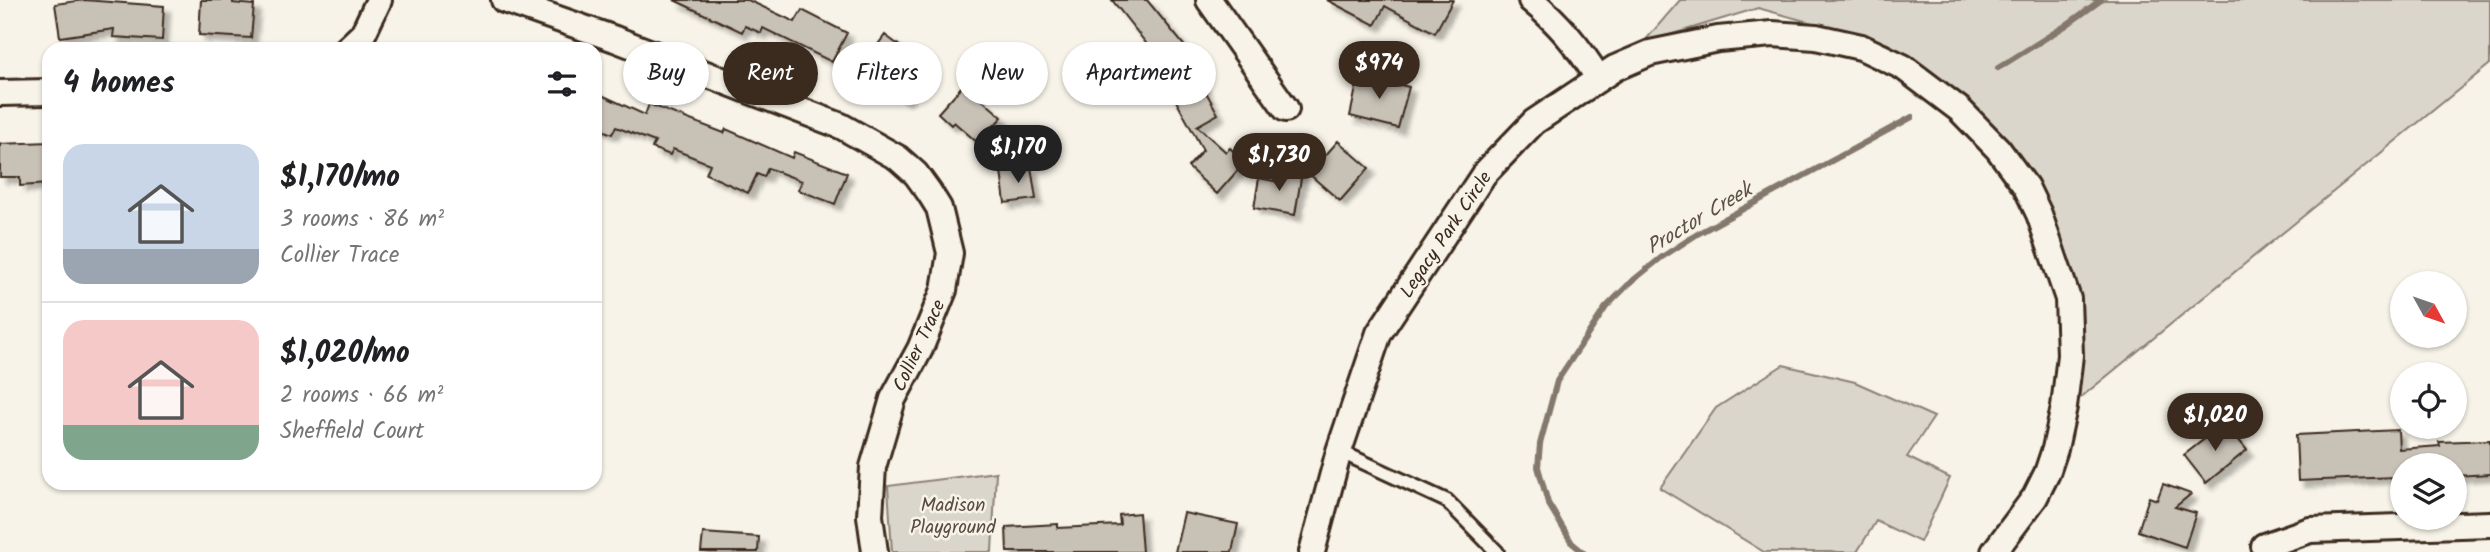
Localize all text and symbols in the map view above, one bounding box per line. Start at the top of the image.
chip: Buy [623,42,709,105]
chip: Rent [723,42,818,105]
chip: Filters [832,42,942,105]
chip: New [956,42,1048,105]
chip: Apartment [1062,42,1216,105]
pin: $974 [1338,42,1420,101]
text: $974 [1355,46,1403,82]
text: 4 homes [63,60,175,108]
icon: filters [543,65,581,103]
pin: $1,170 [961,125,1075,185]
text: $1,170 [990,130,1046,166]
pin: $1,730 [1222,134,1336,193]
text: $1,730 [1248,138,1310,174]
text: $1,170/mo [280,154,400,202]
street label: Legacy Park Circle [1393,165,1501,305]
icon: home [119,172,203,256]
water label: Proctor Creek [1640,173,1762,264]
text: 3 rooms · 86 m² [280,202,444,238]
text: Collier Trace [280,238,399,274]
north arrow [2390,271,2468,348]
map controls [2390,271,2467,530]
street label: Collier Trace [885,294,954,397]
text: $1,020/mo [280,330,410,378]
icon: home [119,348,203,432]
button: locate [2390,362,2467,439]
text: 2 rooms · 66 m² [280,378,443,414]
pin: $1,020 [2158,393,2272,453]
text: $1,020 [2183,398,2247,434]
text: Sheffield Court [280,414,424,450]
button: layers [2390,453,2467,530]
park label: Madison Playground [910,491,996,543]

